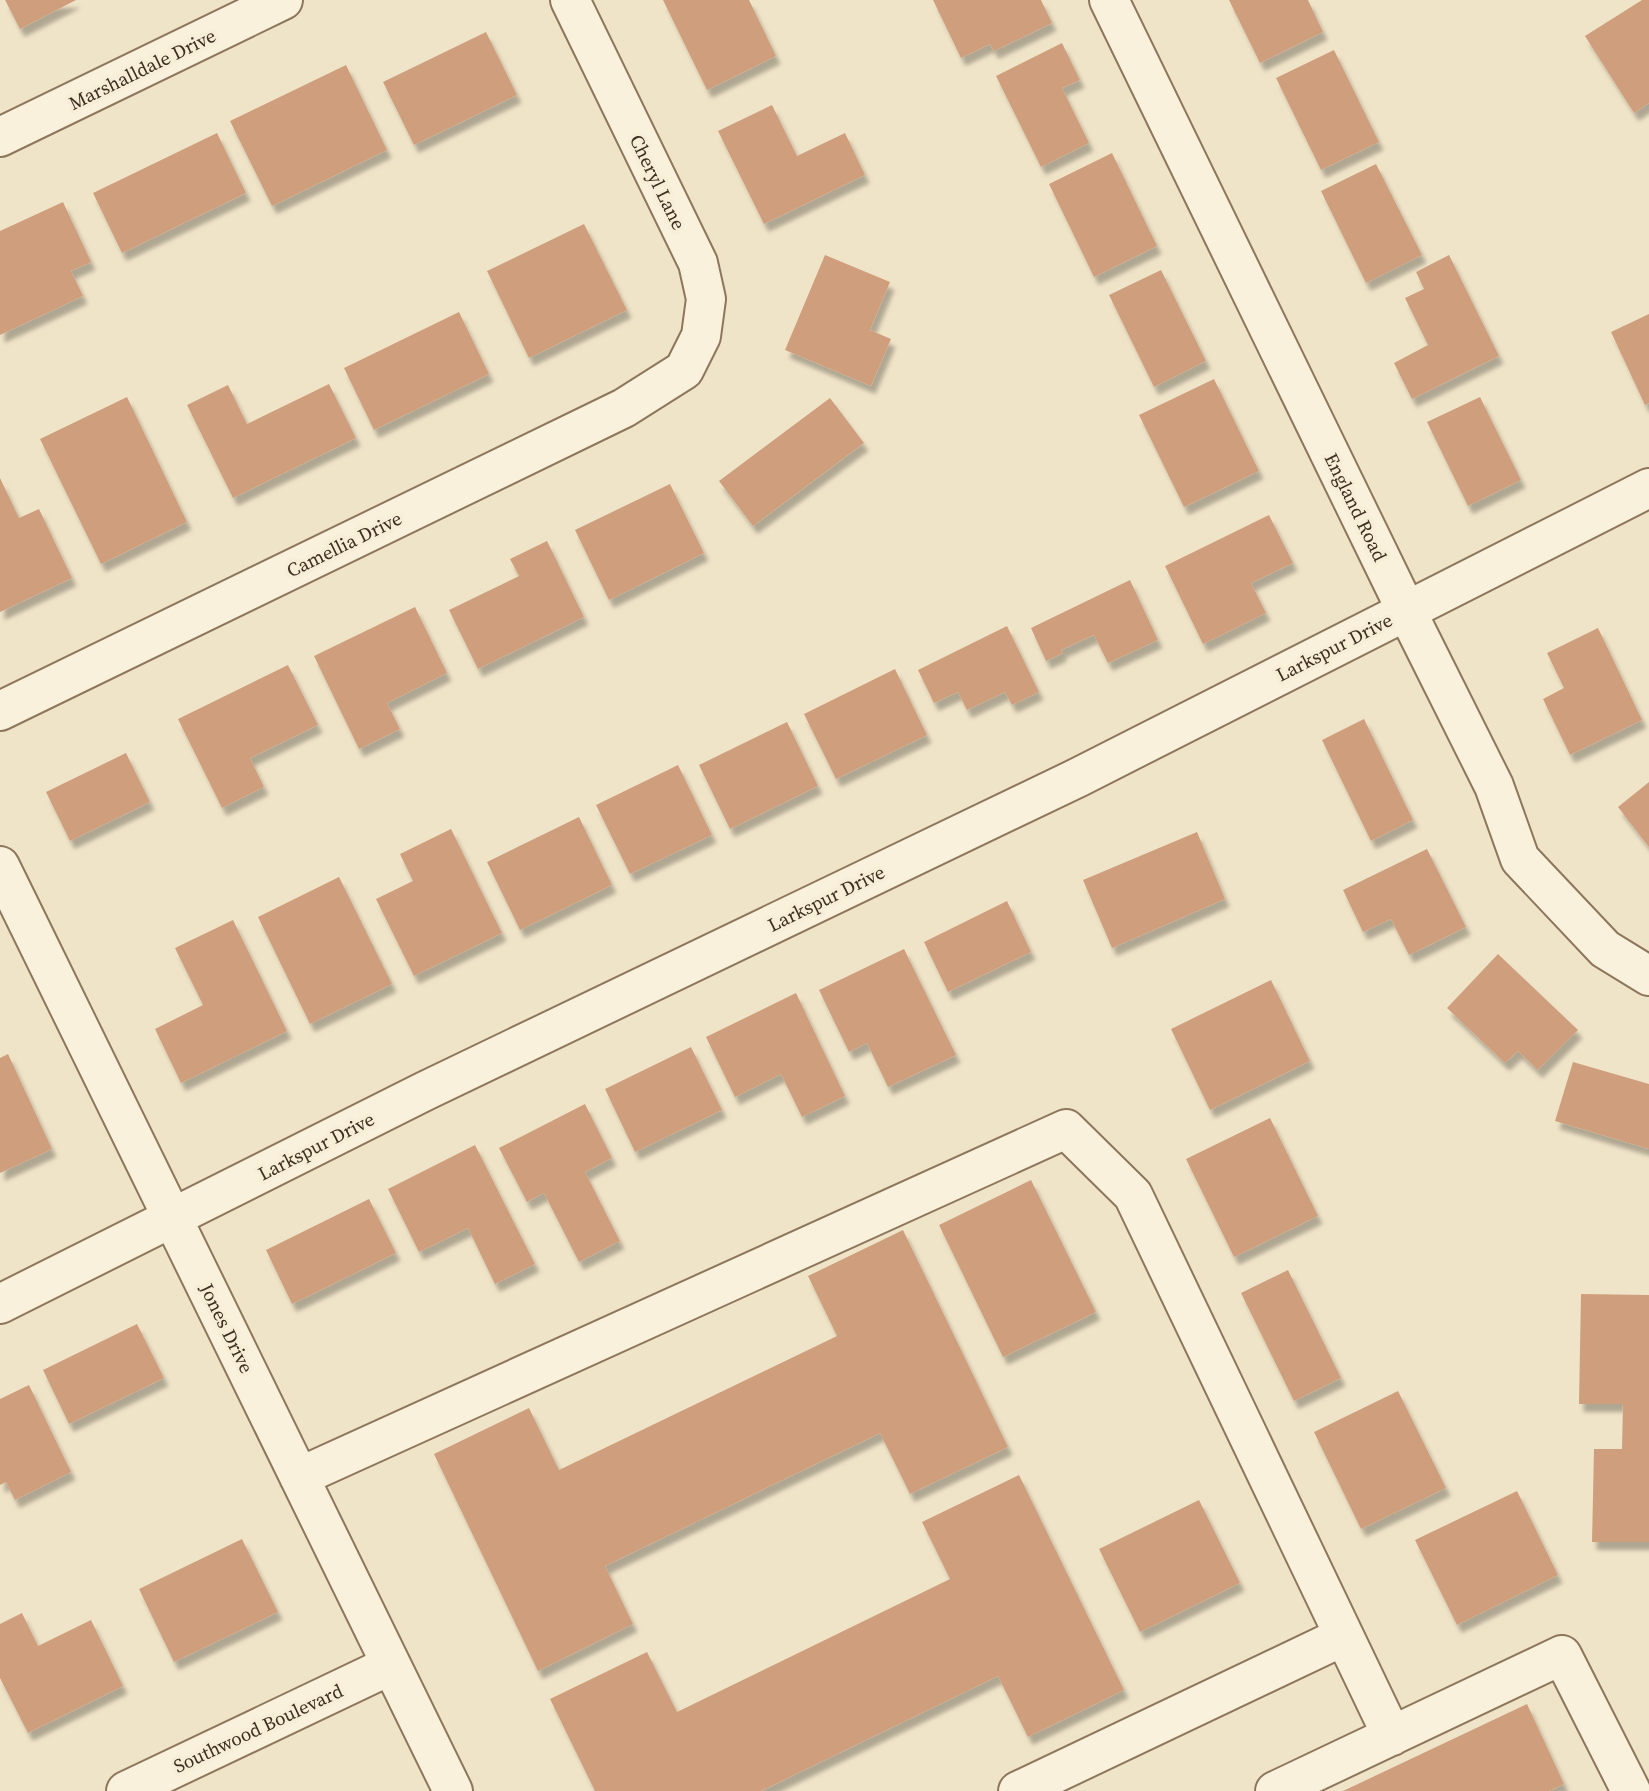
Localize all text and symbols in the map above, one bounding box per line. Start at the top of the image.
street label: Marshalldale Drive [64,22,220,116]
street label: Cheryl Lane [624,130,692,234]
street label: England Road [1319,449,1394,566]
street label: Camellia Drive [282,505,406,583]
street label: Larkspur Drive [1271,607,1397,687]
street label: Larkspur Drive [763,858,889,938]
street label: Larkspur Drive [253,1106,379,1186]
street label: Jones Drive [194,1278,260,1377]
street label: Southwood Boulevard [169,1677,347,1779]

